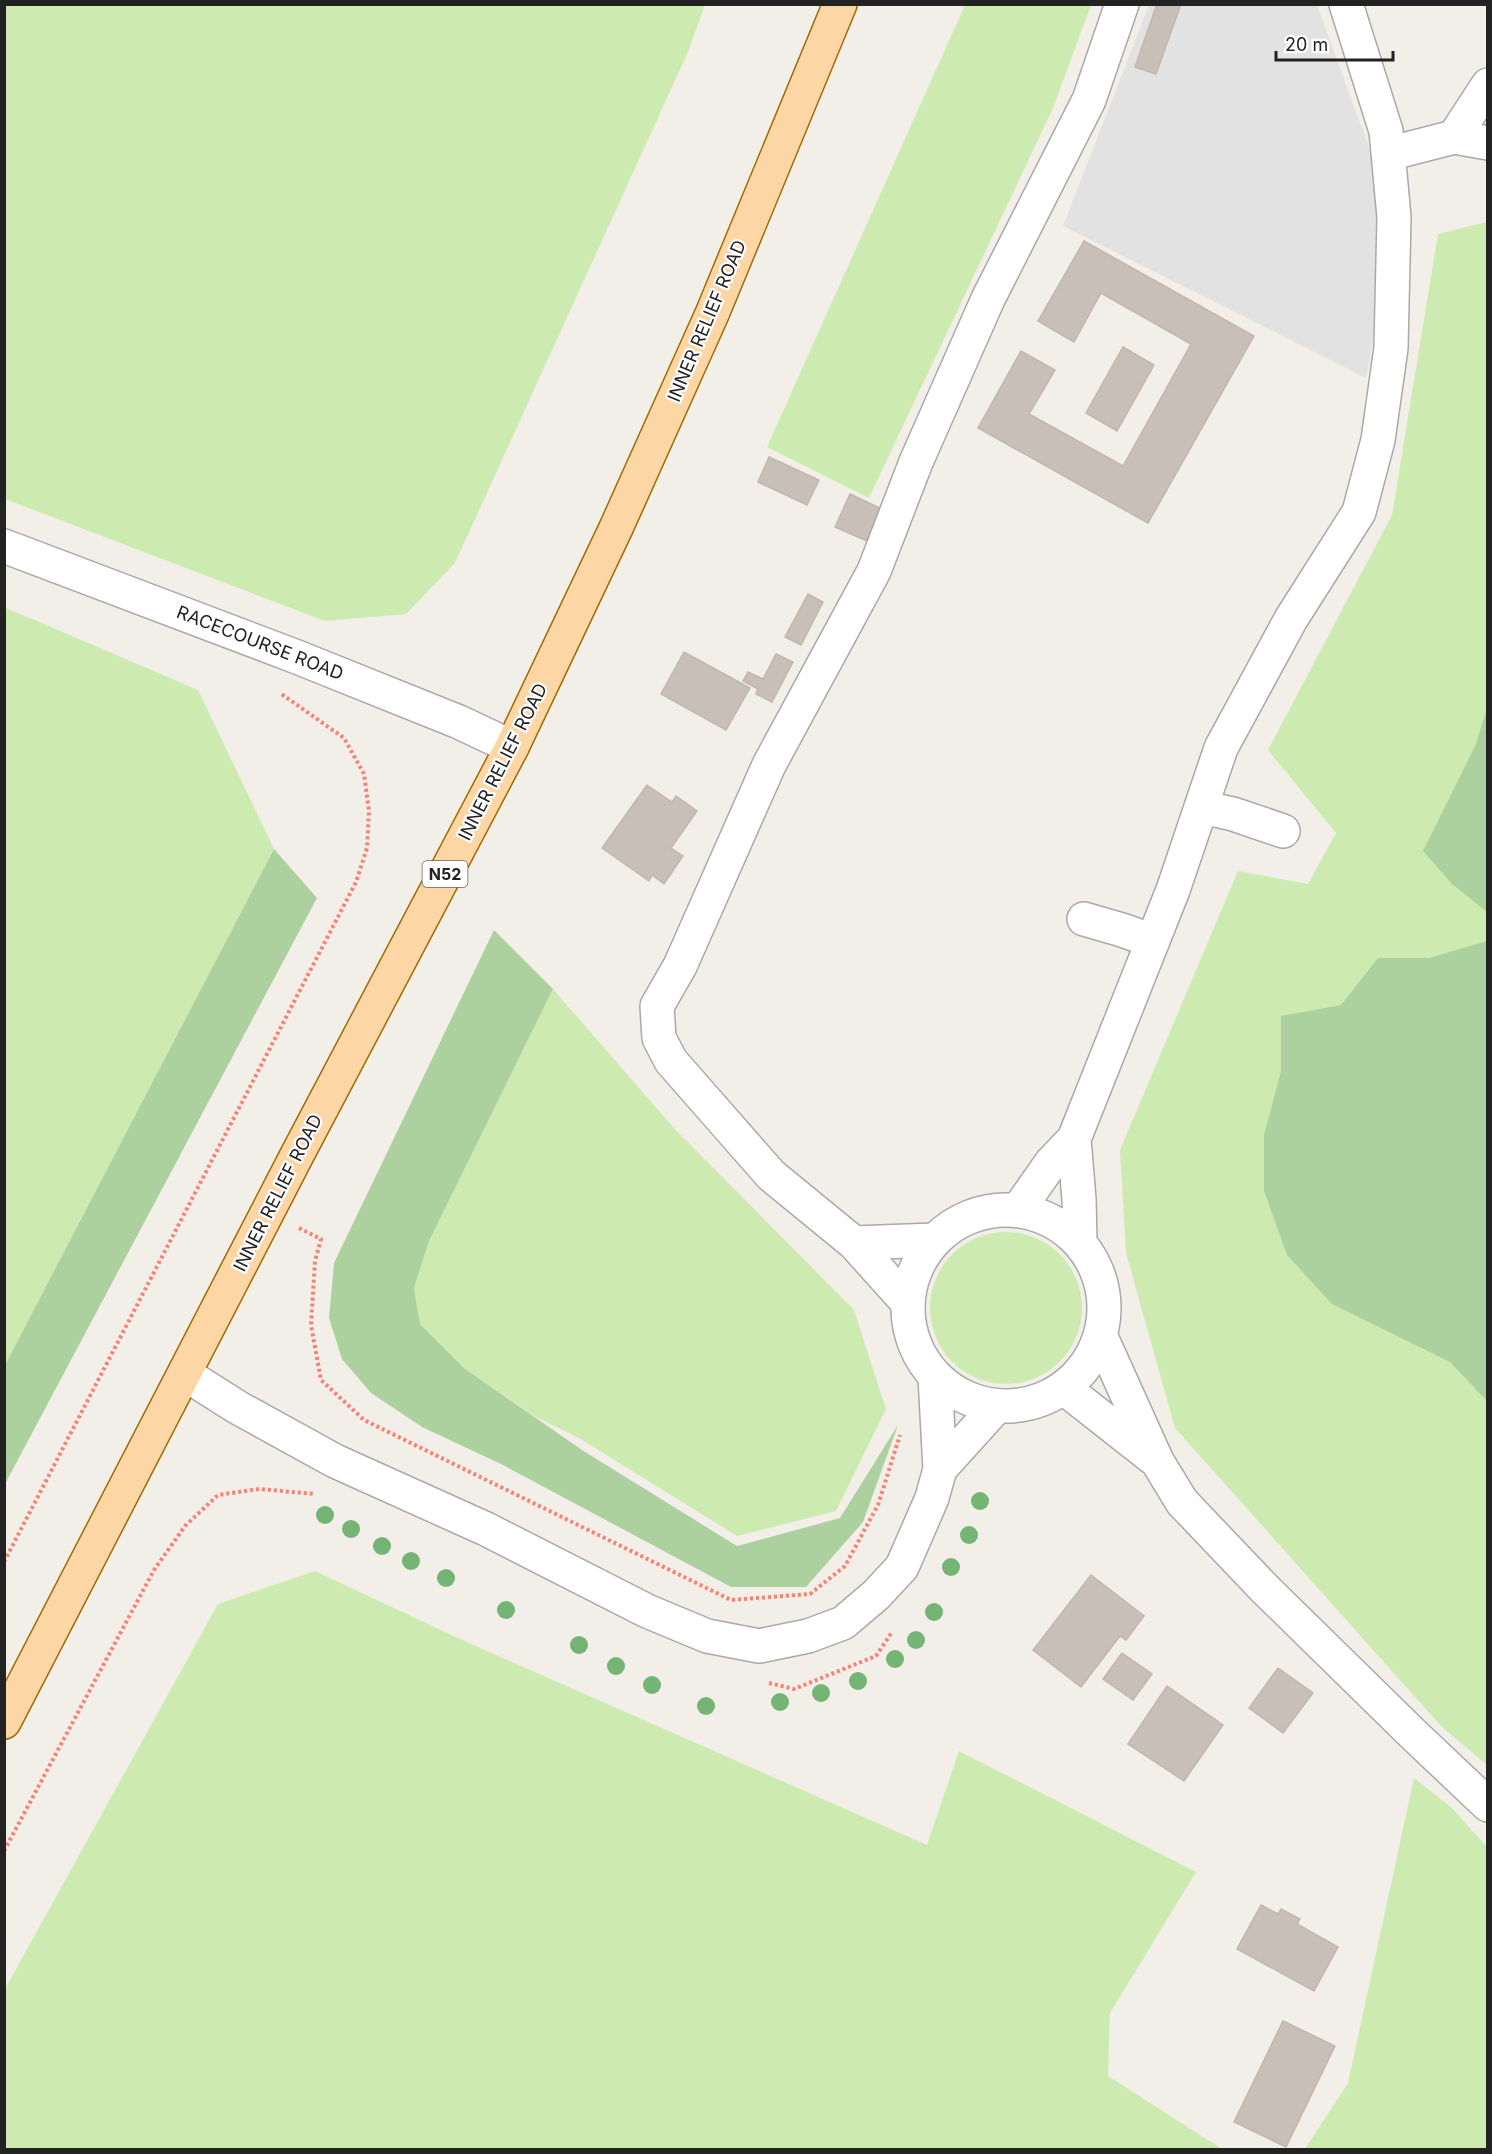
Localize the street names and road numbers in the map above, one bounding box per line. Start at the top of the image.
street label: INNER RELIEF ROAD [663,237,750,405]
street label: RACECOURSE ROAD [174,601,346,684]
street label: INNER RELIEF ROAD [454,680,551,844]
road number: N52 [422,861,468,887]
street label: INNER RELIEF ROAD [229,1111,326,1275]

